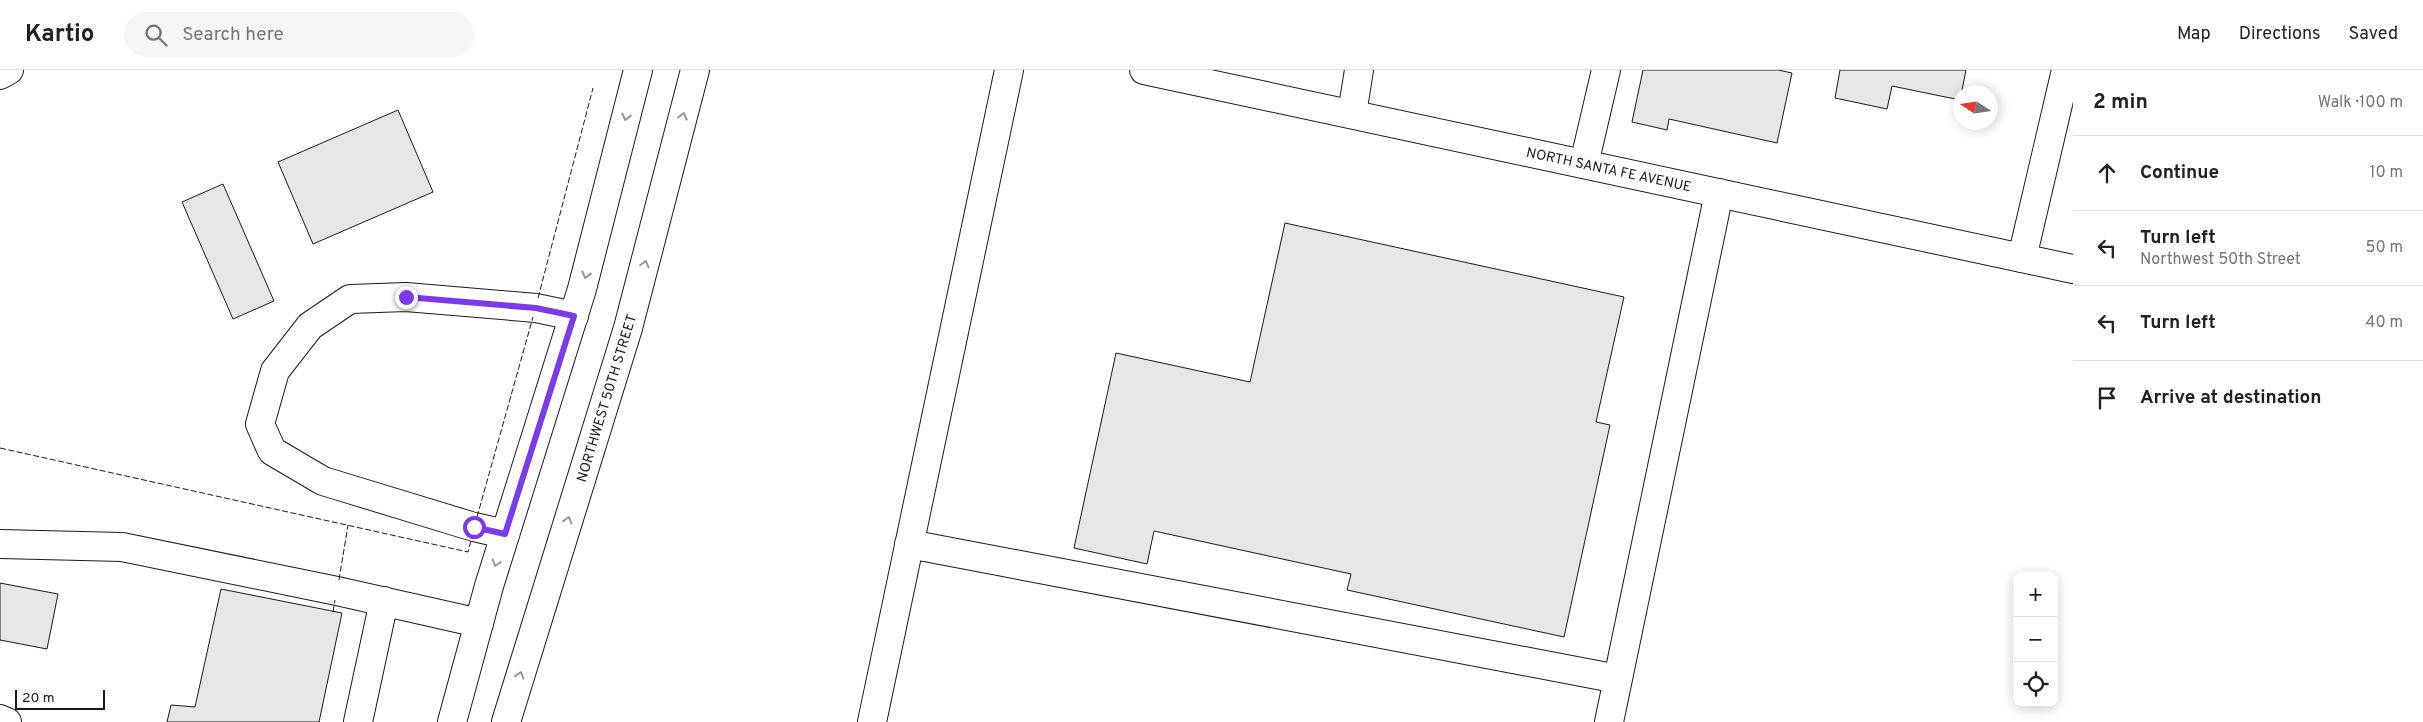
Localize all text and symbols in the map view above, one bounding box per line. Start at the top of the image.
search box [124,12,474,57]
text: Kartio [25,20,94,50]
icon: search [142,21,170,49]
text: Search here [182,23,284,47]
text: Map [2177,23,2211,46]
text: Directions [2239,23,2321,46]
text: Saved [2349,23,2398,46]
north arrow [1953,85,1998,130]
text: 2 min [2093,89,2148,116]
text: Walk · 100 m [2318,93,2403,113]
one-way arrow [677,112,688,121]
one-way arrow [621,113,632,122]
street label: NORTH SANTA FE AVENUE [1525,145,1693,196]
icon: ahead [2093,159,2121,187]
text: Continue [2140,161,2219,185]
text: 10 m [2369,163,2403,183]
text: Turn left [2140,226,2216,250]
icon: left [2093,234,2121,262]
text: 50 m [2366,238,2403,258]
text: Northwest 50th Street [2140,250,2301,270]
one-way arrow [639,260,649,268]
one-way arrow [581,270,591,278]
route end [395,286,418,309]
icon: left [2093,309,2121,337]
text: Turn left [2140,311,2216,335]
street label: NORTHWEST 50TH STREET [574,313,641,484]
text: 40 m [2365,313,2403,333]
icon: arrive [2093,384,2121,412]
text: Arrive at destination [2140,386,2321,410]
route start [463,516,486,539]
one-way arrow [562,517,572,525]
one-way arrow [491,559,501,567]
map controls [2013,572,2058,707]
button: + [2013,572,2058,617]
button: − [2013,617,2058,662]
button: locate [2013,662,2058,707]
one-way arrow [514,672,524,680]
scale bar [15,687,105,710]
text: 20 m [22,690,55,707]

